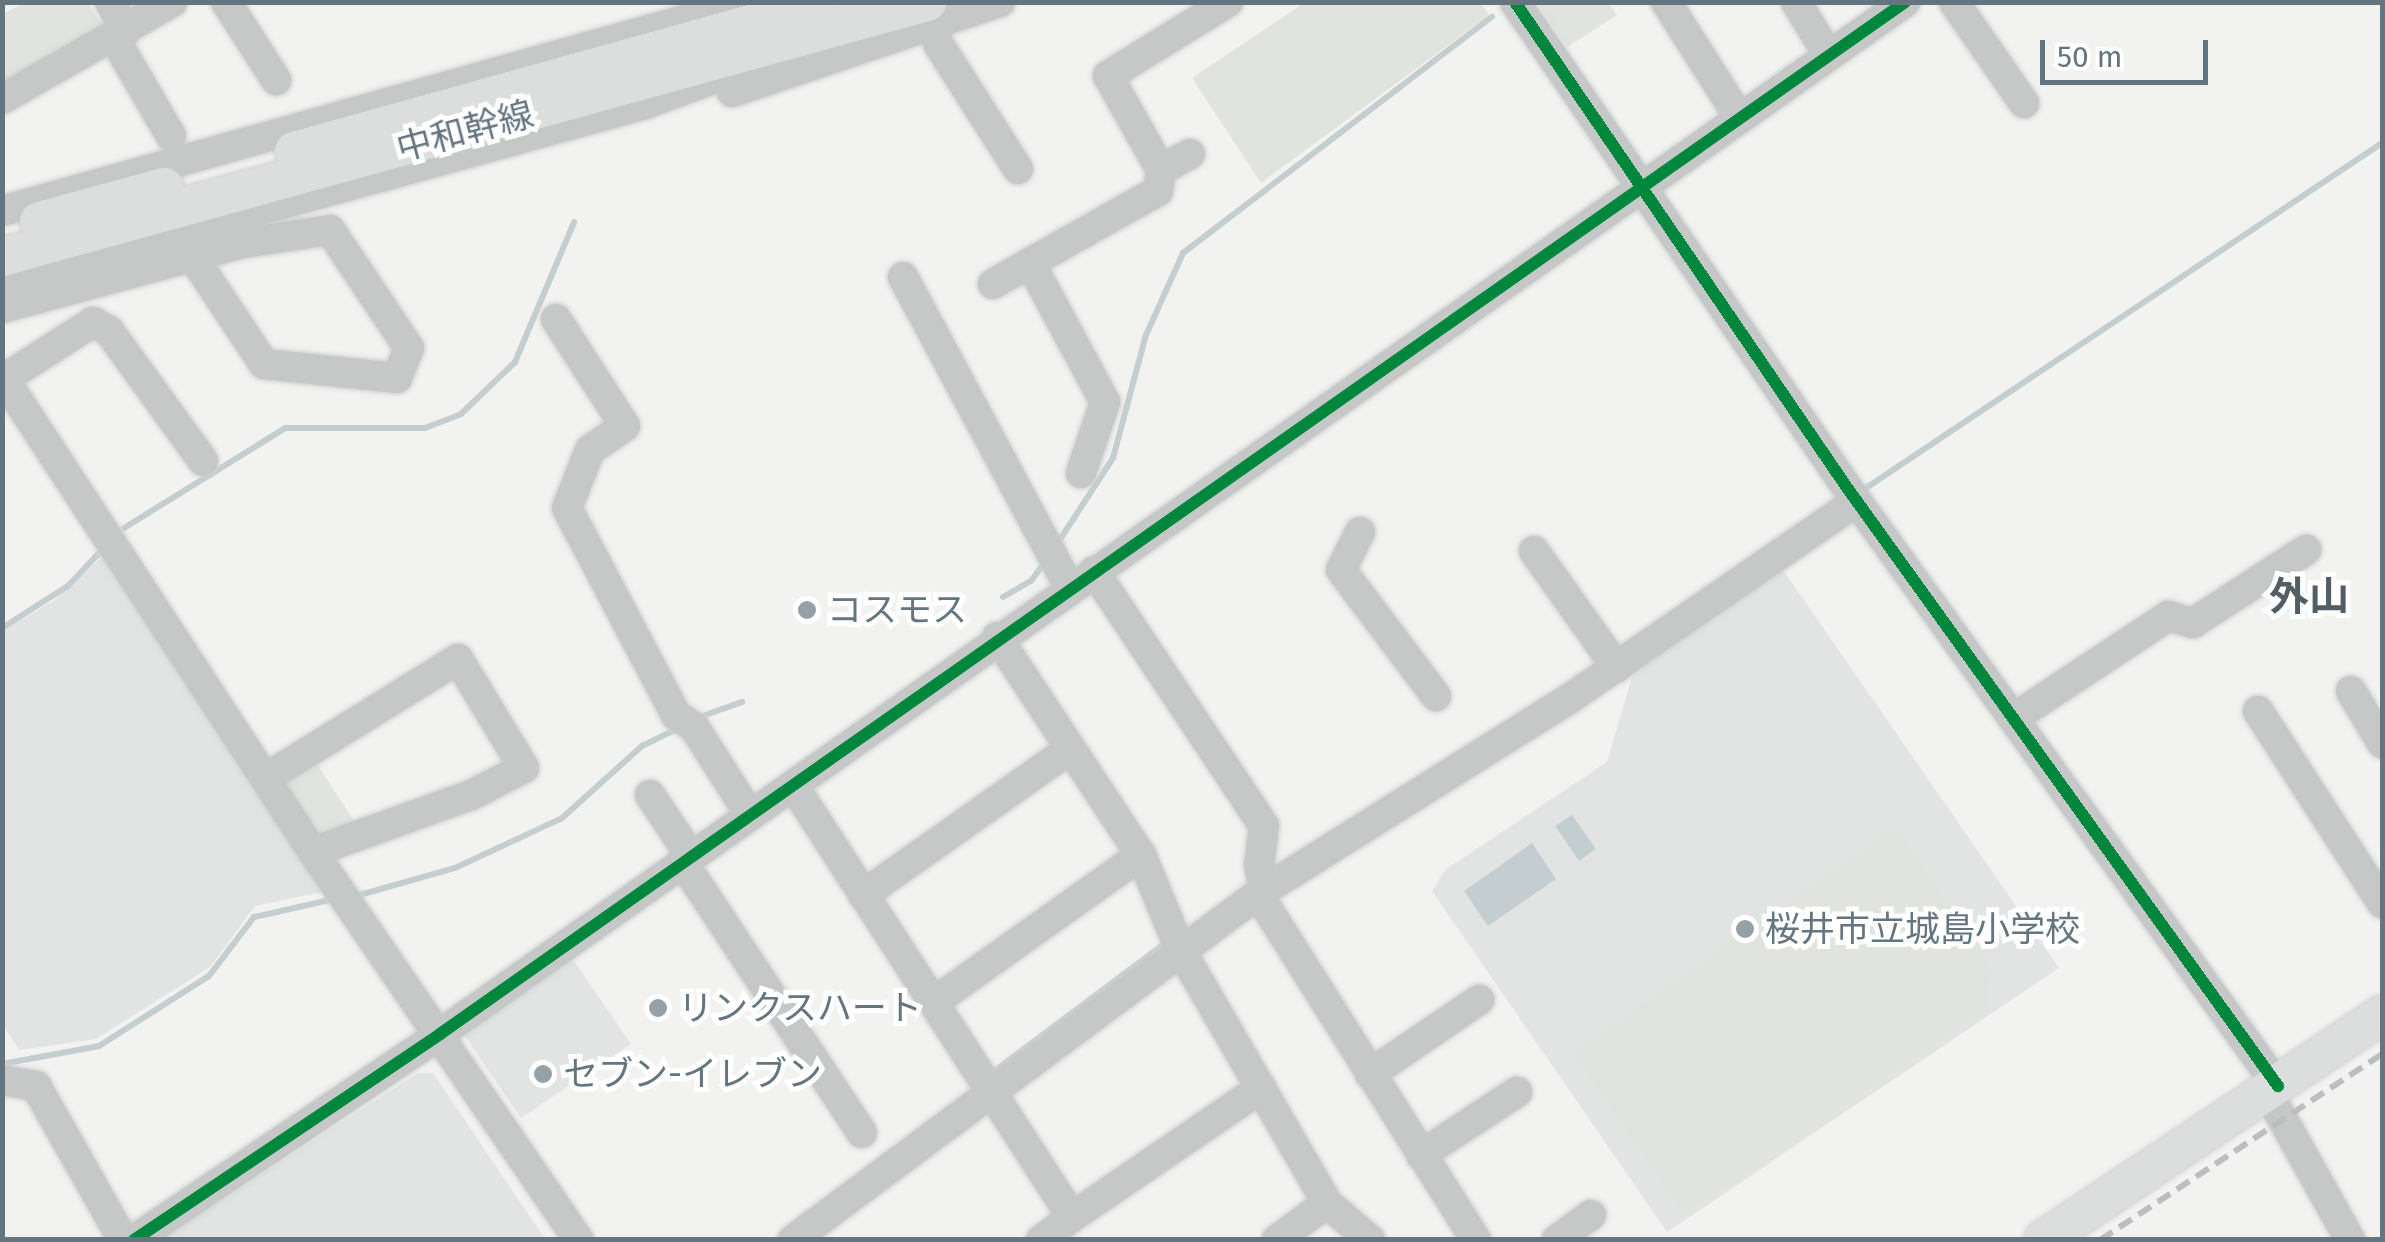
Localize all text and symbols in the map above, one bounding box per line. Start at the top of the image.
scale bar [2045,20,2212,82]
text: 50 m [2057,39,2122,75]
street label: 中和幹線 [392,93,538,169]
district label: 外山 [2269,573,2349,621]
place label: コスモス [827,589,967,631]
marker: コスモス [796,599,818,621]
place label: 桜井市立城島小学校 [1765,908,2080,950]
marker: 桜井市立城島小学校 [1734,918,1756,940]
place label: リンクスハート [678,987,923,1029]
marker: リンクスハート [647,997,669,1019]
place label: セブン-イレブン [563,1053,822,1095]
marker: セブン-イレブン [532,1063,554,1085]

